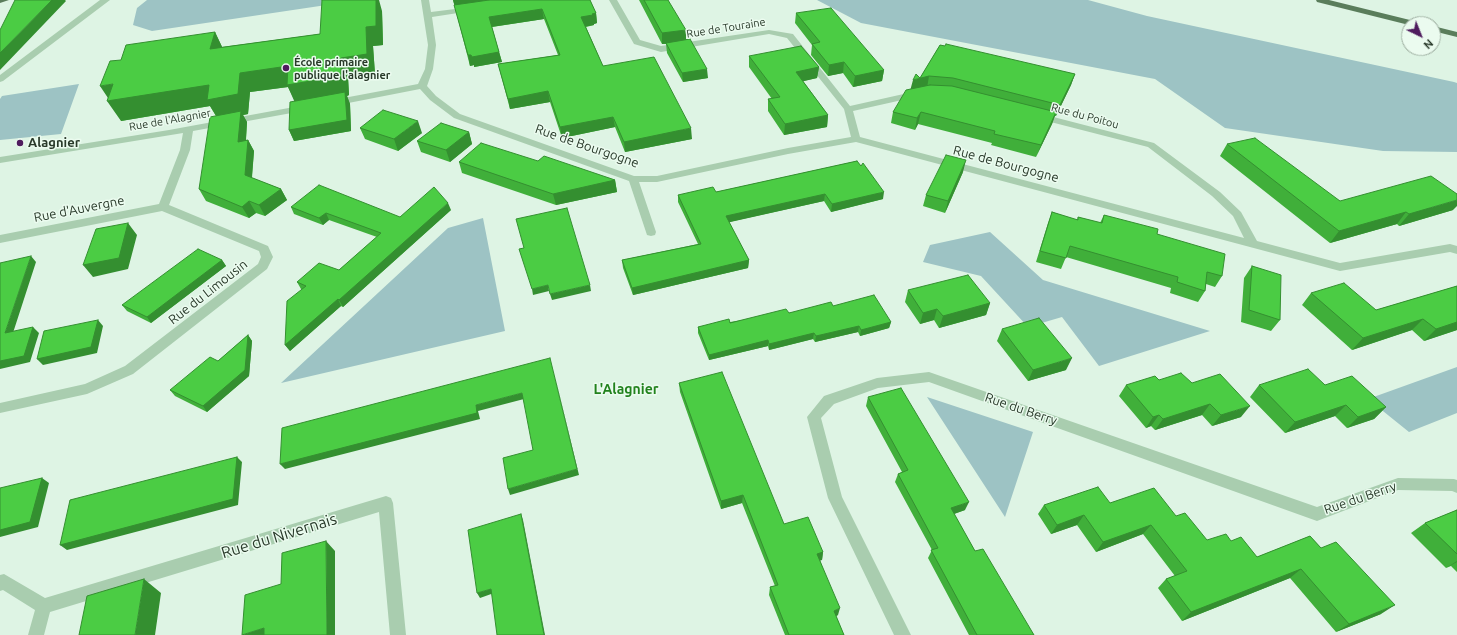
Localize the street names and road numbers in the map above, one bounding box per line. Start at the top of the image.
street label: Rue de Touraine [686,15,766,41]
street label: Rue du Poitou [1050,101,1120,131]
street label: Rue de l'Alagnier [128,106,212,134]
street label: Rue de Bourgogne [533,121,641,171]
street label: Rue de Bourgogne [951,142,1061,186]
street label: Rue d'Auvergne [32,193,126,225]
street label: Rue du Limousin [165,256,251,328]
street label: Rue du Berry [983,389,1059,429]
street label: Rue du Berry [1322,478,1398,518]
street label: Rue du Nivernais [219,509,339,563]

